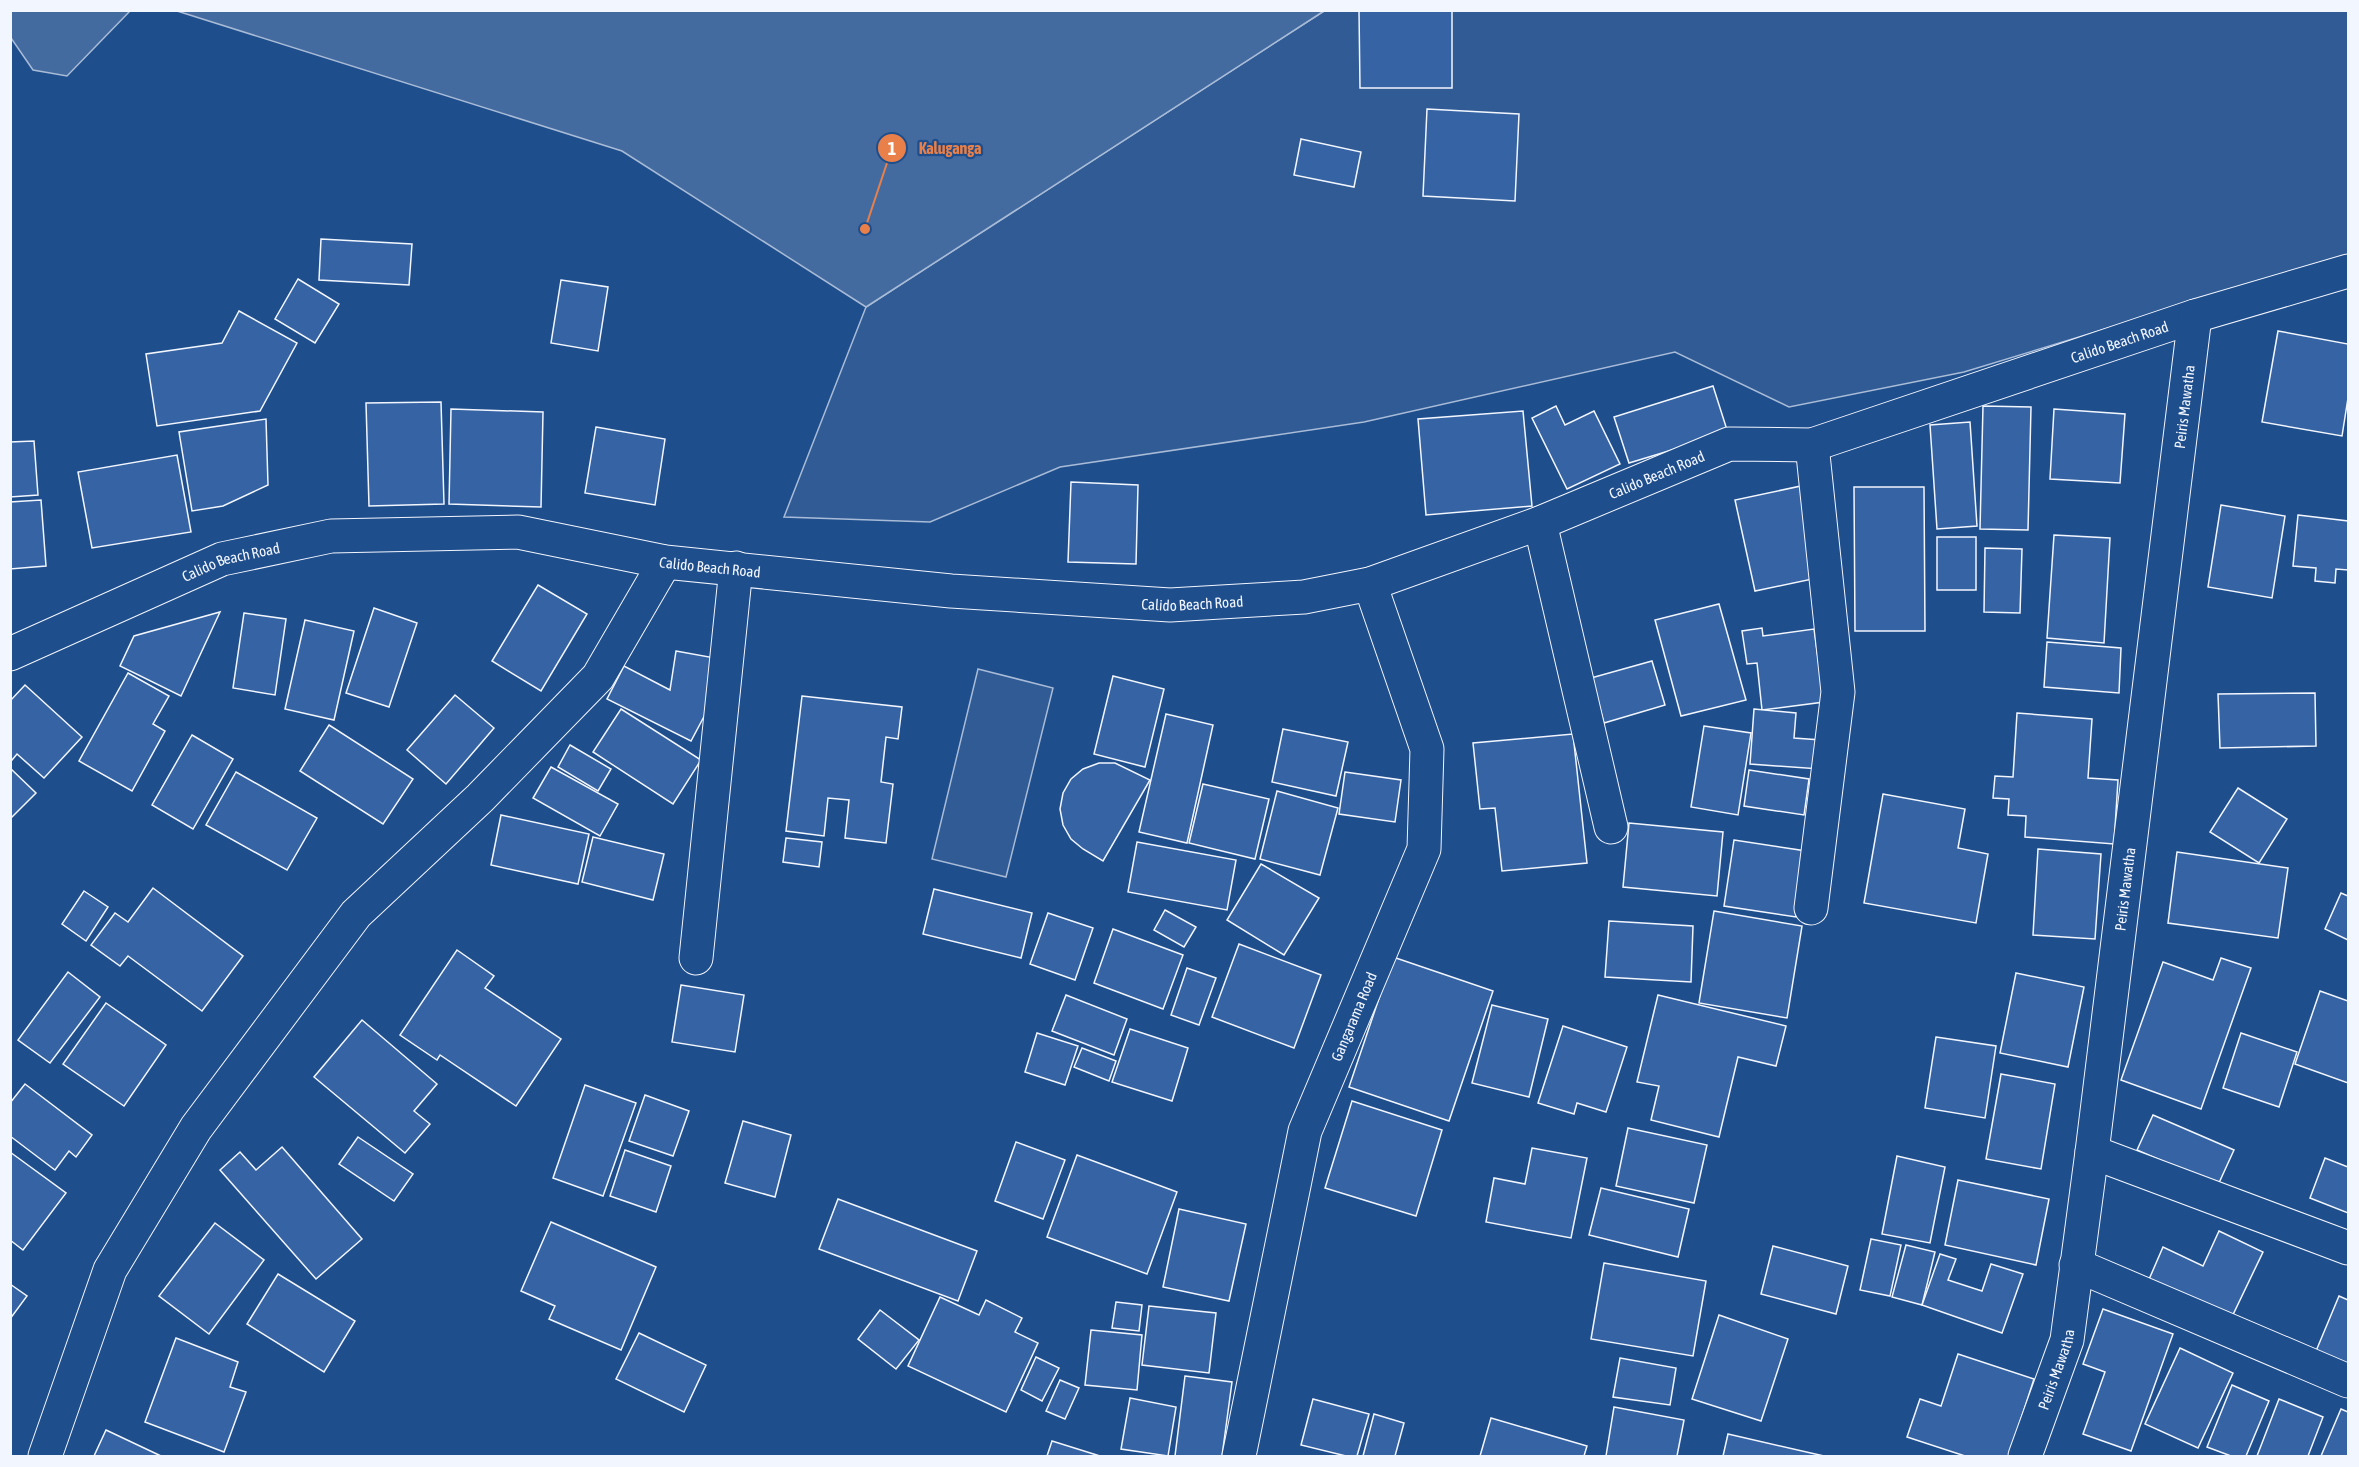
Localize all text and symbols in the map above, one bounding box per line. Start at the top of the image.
callout: Kaluganga [877,131,993,165]
text: 1 [888,138,896,159]
text: Kaluganga [919,139,981,157]
street label: Calido Beach Road [2068,317,2170,366]
street label: Peiris Mawatha [2170,364,2197,449]
street label: Calido Beach Road [1606,447,1707,502]
street label: Calido Beach Road [179,539,281,584]
street label: Calido Beach Road [658,553,762,580]
street label: Calido Beach Road [1141,592,1244,614]
street label: Peiris Mawatha [2111,846,2138,932]
street label: Gangarama Road [1327,969,1380,1064]
street label: Peiris Mawatha [2034,1328,2077,1412]

